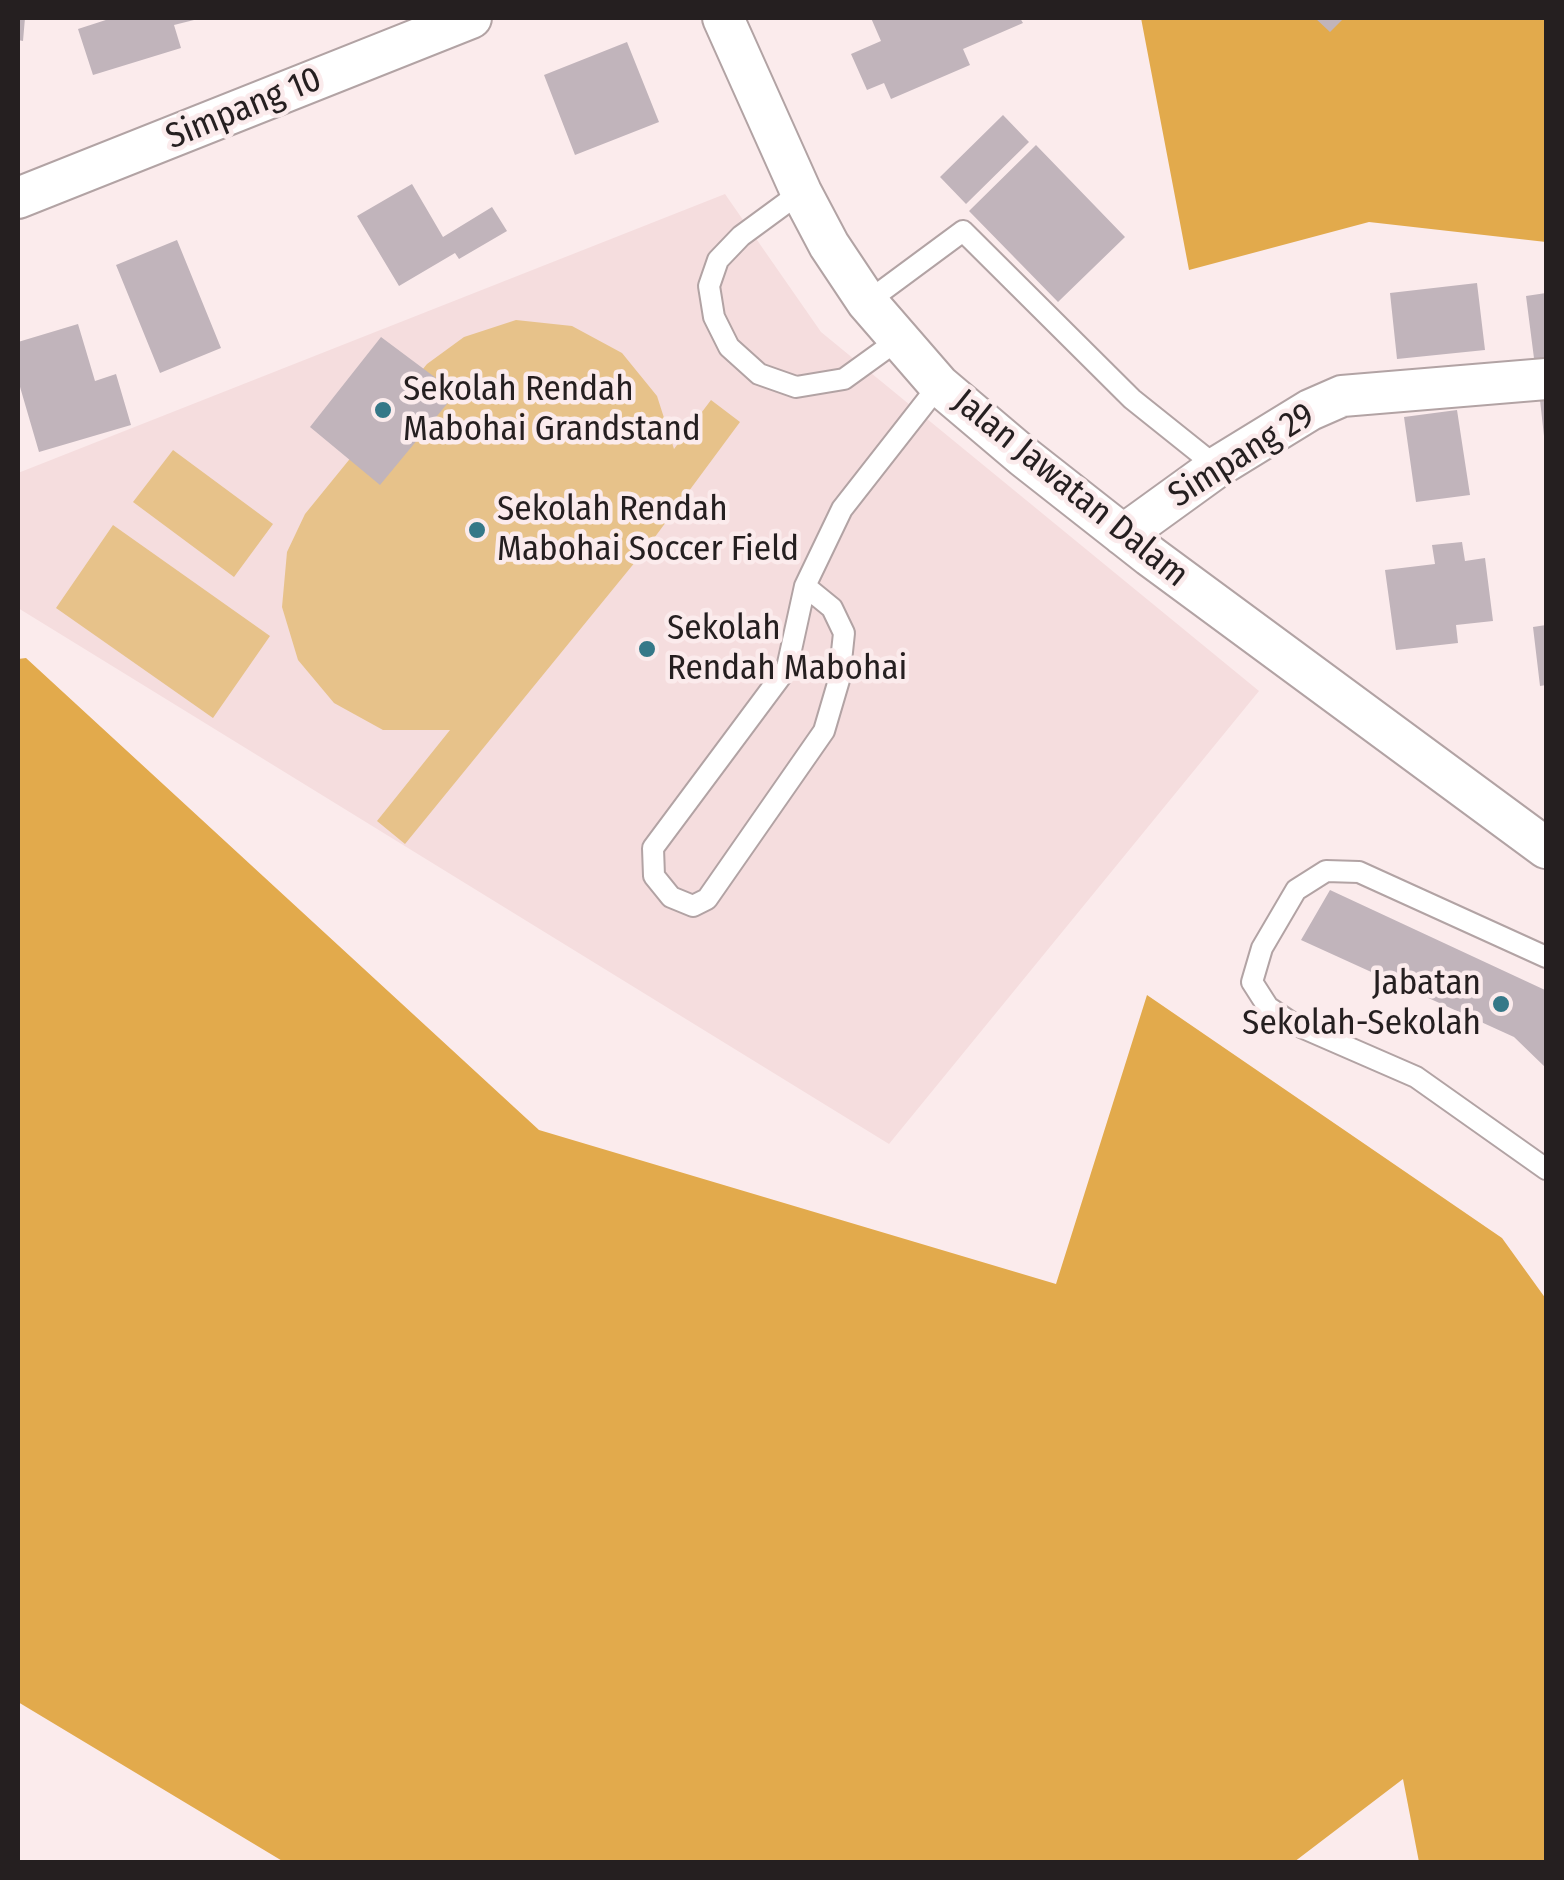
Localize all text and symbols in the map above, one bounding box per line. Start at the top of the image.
street label: Simpang 10 [160,59,328,159]
place label: Sekolah Rendah Mabohai Grandstand [403,369,701,451]
street label: Jalan Jawatan Dalam [944,381,1196,597]
street label: Simpang 29 [1161,395,1323,517]
marker: Sekolah Rendah Mabohai Grandstand [372,399,394,421]
place label: Sekolah Rendah Mabohai Soccer Field [497,489,799,571]
marker: Sekolah Rendah Mabohai Soccer Field [466,519,488,541]
place label: Sekolah Rendah Mabohai [667,608,907,690]
marker: Sekolah Rendah Mabohai [636,638,658,660]
place label: Jabatan Sekolah-Sekolah [1242,963,1481,1045]
marker: Jabatan Sekolah-Sekolah [1490,993,1512,1015]

